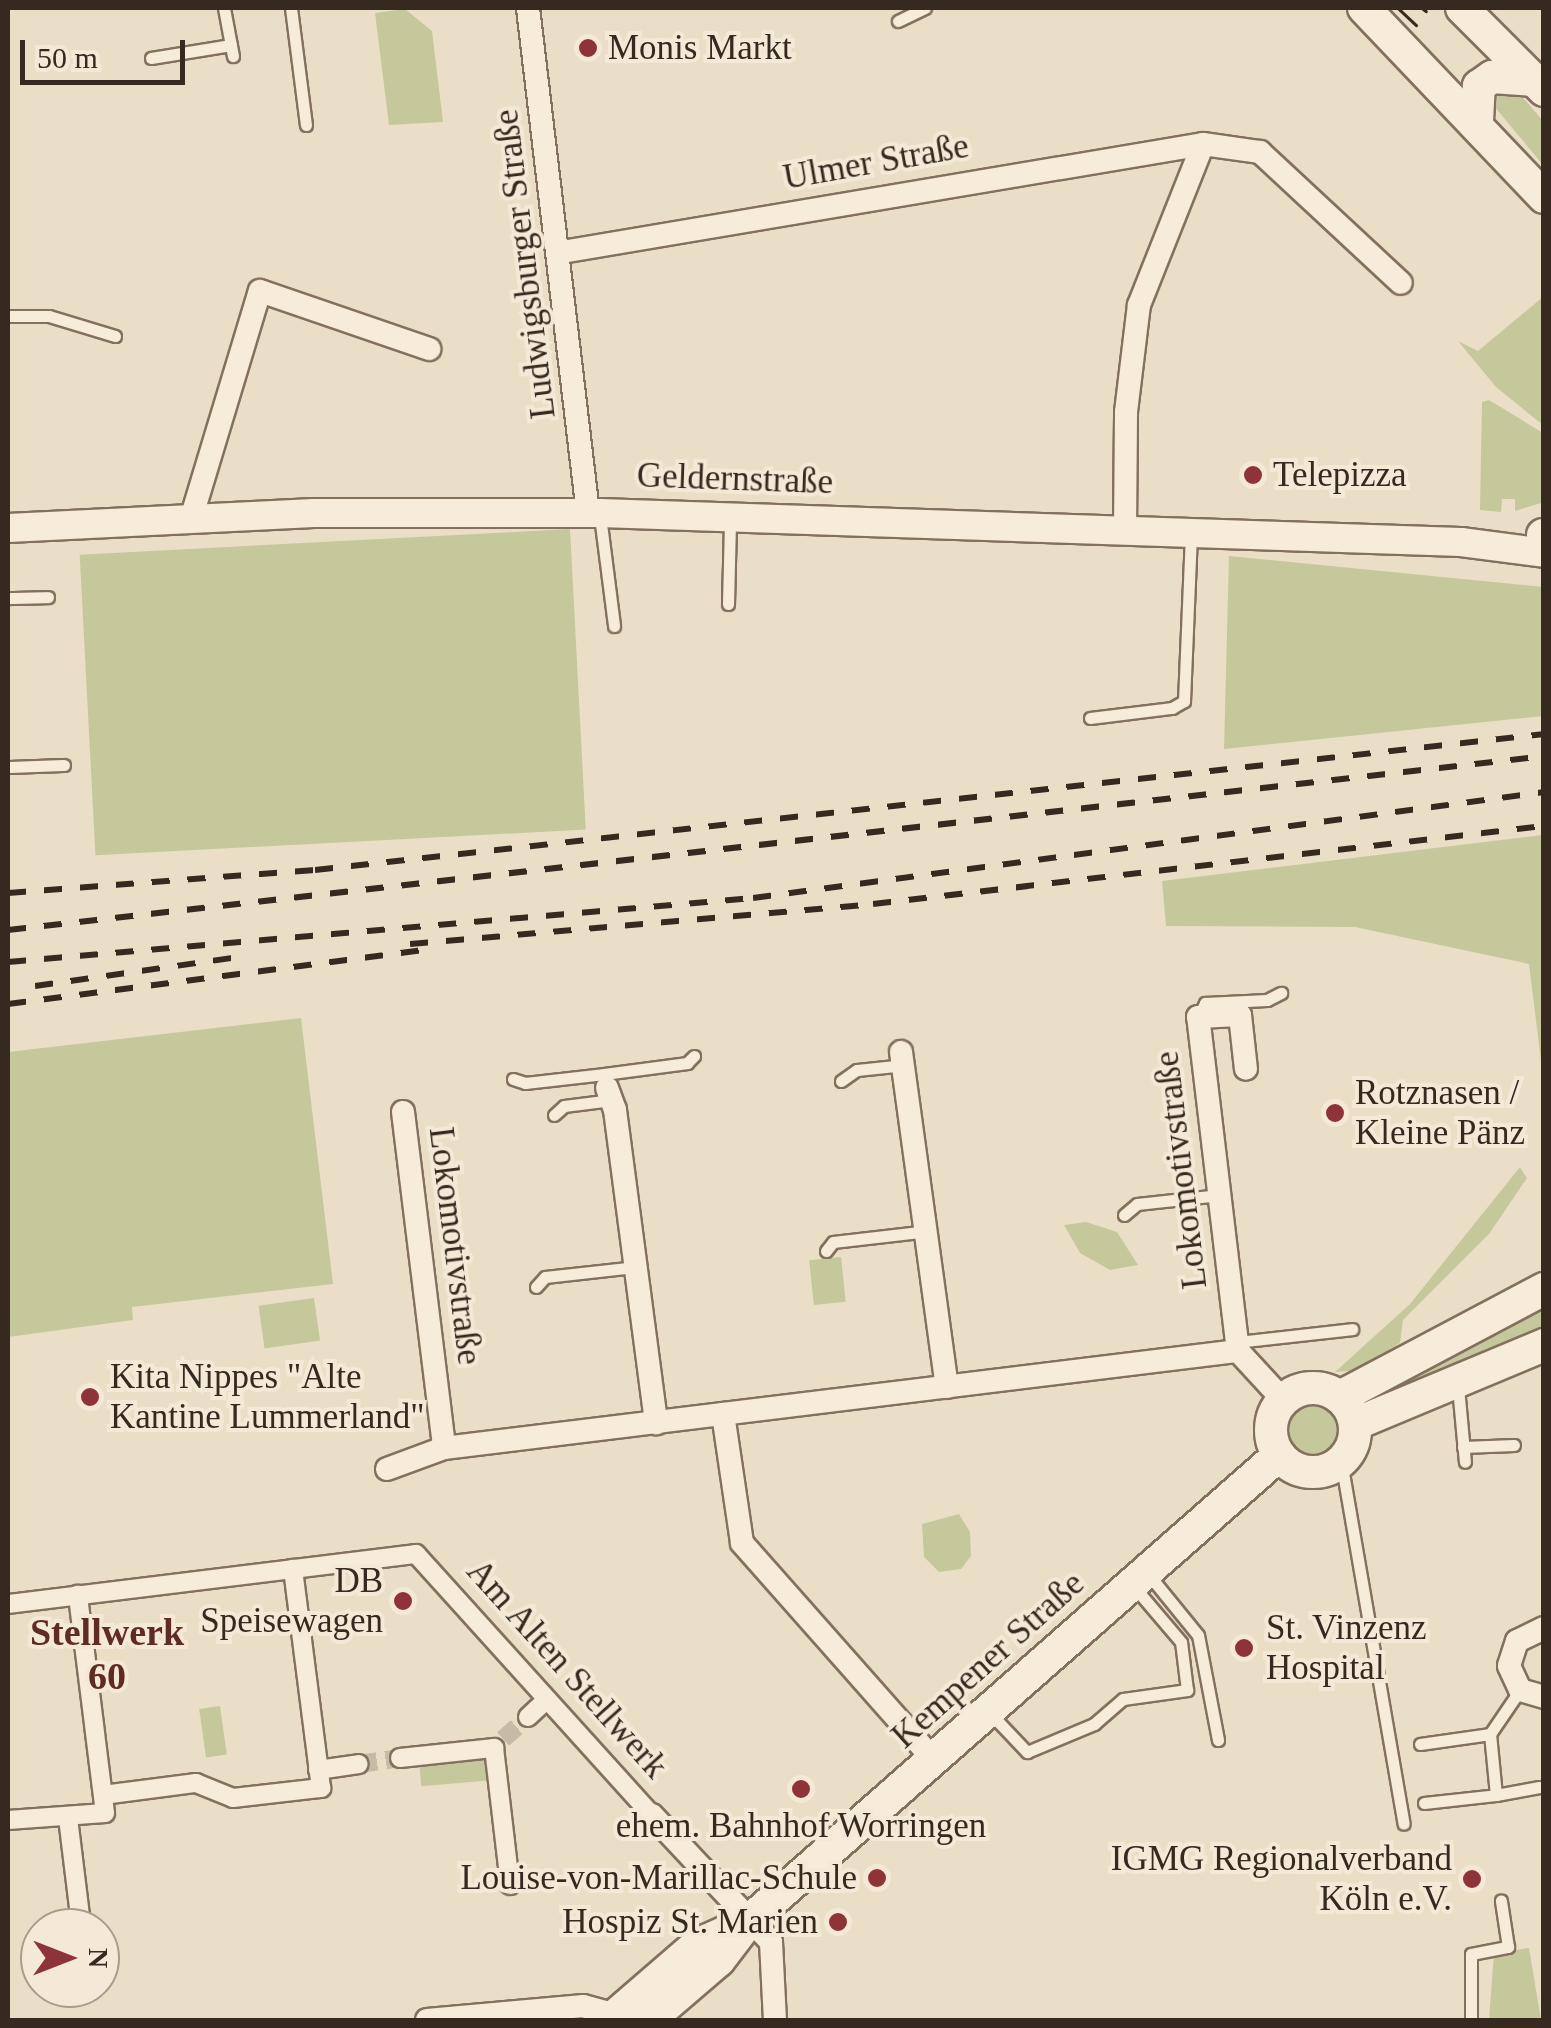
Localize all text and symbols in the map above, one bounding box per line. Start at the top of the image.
scale bar [25,20,190,82]
place label: Monis Markt [608,27,792,69]
marker: Monis Markt [577,37,599,59]
text: 50 m [37,41,98,74]
street label: Ludwigsburger Straße [485,107,565,421]
street label: Ulmer Straße [780,125,972,199]
place label: Telepizza [1273,454,1407,496]
street label: Geldernstraße [636,455,834,503]
marker: Telepizza [1242,464,1264,486]
street label: Lokomotivstraße [1146,1049,1216,1291]
place label: Rotznasen / Kleine Pänz [1355,1072,1525,1154]
marker: Rotznasen / Kleine Pänz [1324,1102,1346,1124]
street label: Lokomotivstraße [420,1125,490,1367]
place label: Kita Nippes "Alte Kantine Lummerland" [110,1356,425,1438]
marker: Kita Nippes "Alte Kantine Lummerland" [79,1386,101,1408]
street label: Am Alten Stellwerk [457,1550,677,1788]
place label: DB Speisewagen [200,1560,383,1642]
street label: Kempener Straße [883,1563,1093,1757]
marker: DB Speisewagen [392,1590,414,1612]
place label: St. Vinzenz Hospital [1266,1607,1427,1689]
district label: Stellwerk 60 [30,1610,184,1700]
marker: St. Vinzenz Hospital [1231,1635,1257,1661]
marker: ehem. Bahnhof Worringen [790,1778,812,1800]
place label: ehem. Bahnhof Worringen [615,1805,987,1847]
place label: IGMG Regionalverband Köln e.V. [1111,1838,1452,1920]
place label: Louise-von-Marillac-Schule [460,1857,857,1899]
marker: Louise-von-Marillac-Schule [866,1867,888,1889]
marker: IGMG Regionalverband Köln e.V. [1461,1868,1483,1890]
place label: Hospiz St. Marien [562,1901,818,1943]
north arrow [20,1908,120,2008]
marker: Hospiz St. Marien [827,1911,849,1933]
text: N [83,1948,114,1968]

